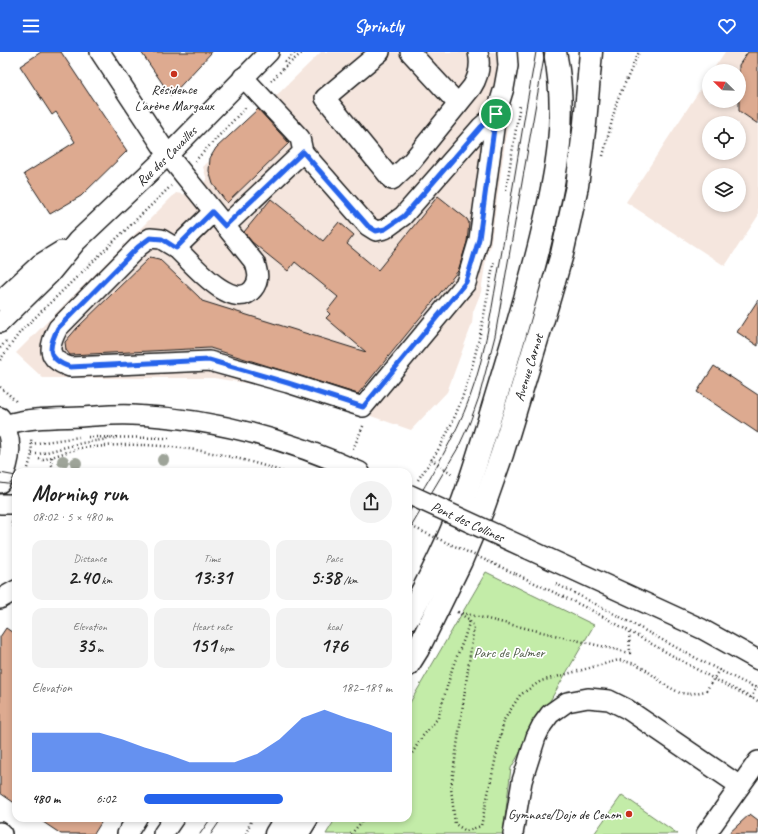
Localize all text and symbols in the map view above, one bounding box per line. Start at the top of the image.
icon: menu [20,15,42,37]
text: Sprintly [354,15,404,37]
icon: heart [716,15,738,37]
north arrow [702,64,746,108]
map controls [702,64,746,212]
marker: Résidence L'arène Margaux [169,69,179,79]
place label: Résidence L'arène Margaux [134,81,215,114]
pin [479,97,513,131]
icon: arrive [485,103,507,125]
button: locate [702,116,746,160]
street label: Rue des Cavailles [132,122,201,189]
button: layers [702,168,746,212]
street label: Avenue Carnot [510,330,547,403]
text: Morning run [32,480,128,508]
button: share [350,481,392,523]
street label: Pont des Collines [429,497,508,546]
text: 08:02 · 5 × 480 m [32,509,113,525]
text: Distance [74,551,106,565]
text: Time [204,551,220,565]
text: Pace [326,551,342,565]
text: 2.40 [68,565,99,590]
text: 13:31 [192,565,232,590]
text: 5:38 [310,565,341,590]
text: km [99,573,112,587]
text: /km [341,573,358,587]
text: Elevation [73,619,107,633]
text: Heart rate [192,619,232,633]
text: kcal [327,619,341,633]
text: 35 [77,633,94,658]
text: 151 [190,633,216,658]
text: 176 [320,633,348,658]
text: m [94,641,103,655]
text: bpm [216,641,234,655]
park label: Parc de Palmer [473,644,545,661]
text: Elevation [32,680,72,696]
text: 182–189 m [341,680,392,696]
text: 480 m [32,791,60,807]
text: 6:02 [96,791,116,807]
place label: Gymnase/Dojo de Cenon [508,806,622,823]
marker: Gymnase/Dojo de Cenon [624,809,634,819]

